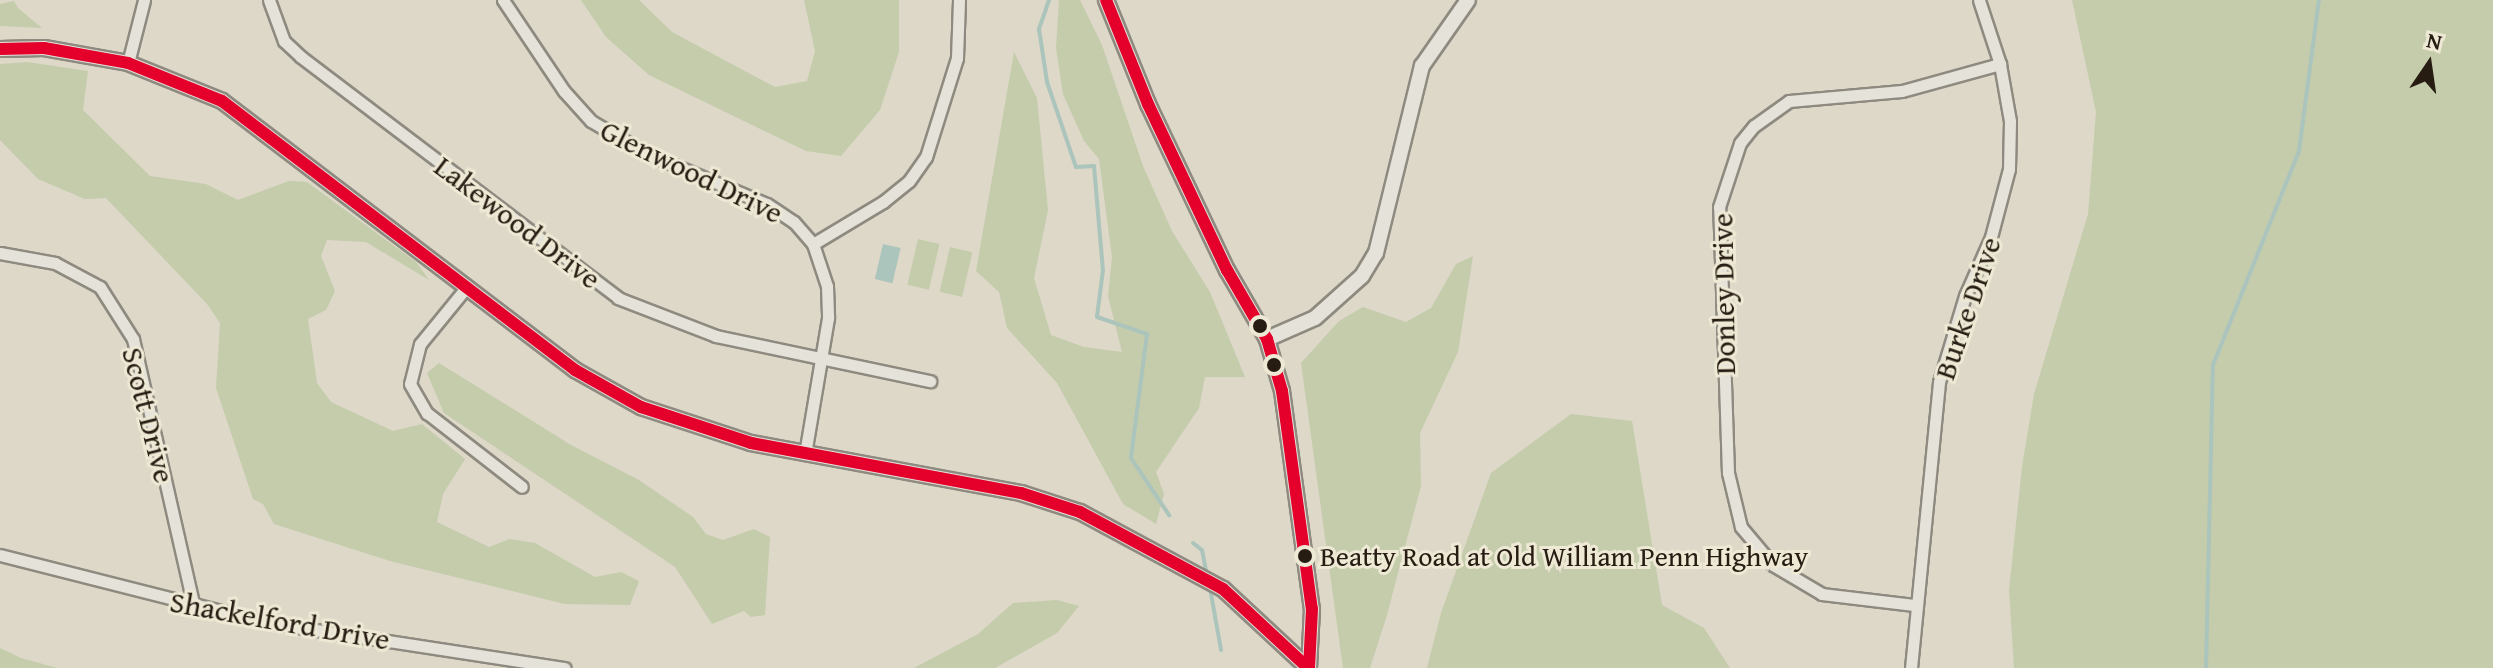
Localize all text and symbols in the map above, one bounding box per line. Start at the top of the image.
text: N [2424,23,2445,58]
north arrow [2389,24,2469,104]
street label: Glenwood Drive [595,111,789,231]
street label: Lakewood Drive [428,148,608,296]
street label: Donley Drive [1704,213,1742,375]
street label: Burke Drive [1926,232,2008,384]
unlabelled marker [1252,318,1268,334]
street label: Scott Drive [115,344,183,486]
unlabelled marker [1266,357,1282,373]
place label: Beatty Road at Old William Penn Highway [1320,539,1808,573]
marker: Beatty Road at Old William Penn Highway [1297,548,1313,564]
street label: Shackelford Drive [167,583,393,657]

